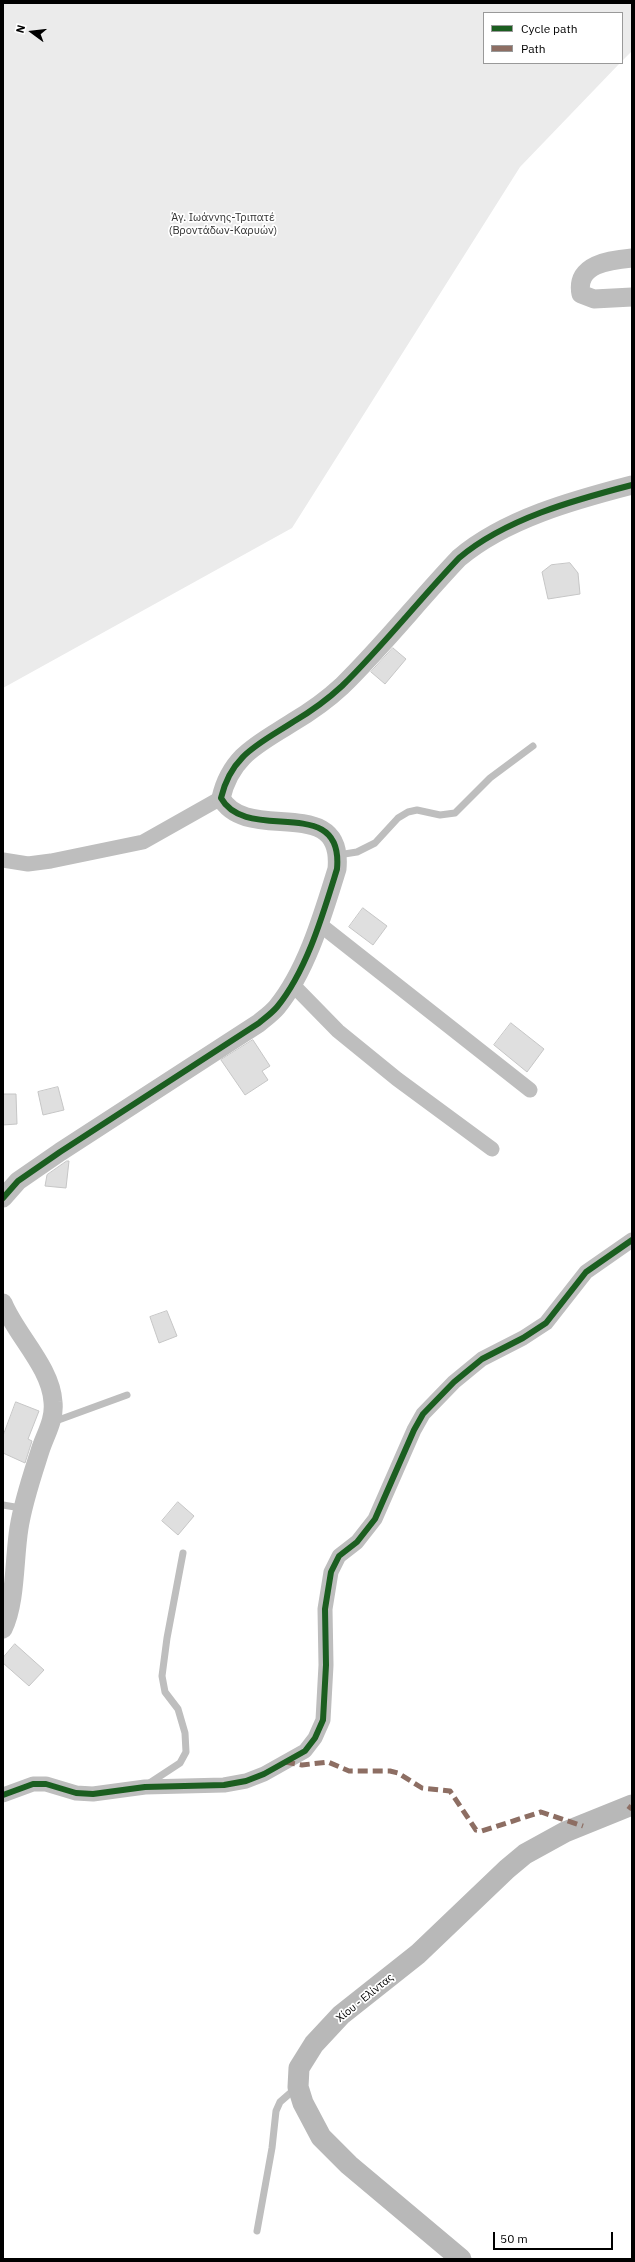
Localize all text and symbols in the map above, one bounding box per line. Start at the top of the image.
north arrow [12,12,52,52]
legend [483,12,623,64]
text: Cycle path [521,21,578,36]
text: N [13,23,28,35]
text: Path [521,41,546,56]
park label: Άγ. Ιωάννης-Τριπατέ (Βροντάδων-Καρυών) [169,211,277,237]
street label: Χίου - Ελίντας [334,1971,396,2025]
scale bar [495,2224,615,2250]
text: 50 m [500,2231,528,2246]

